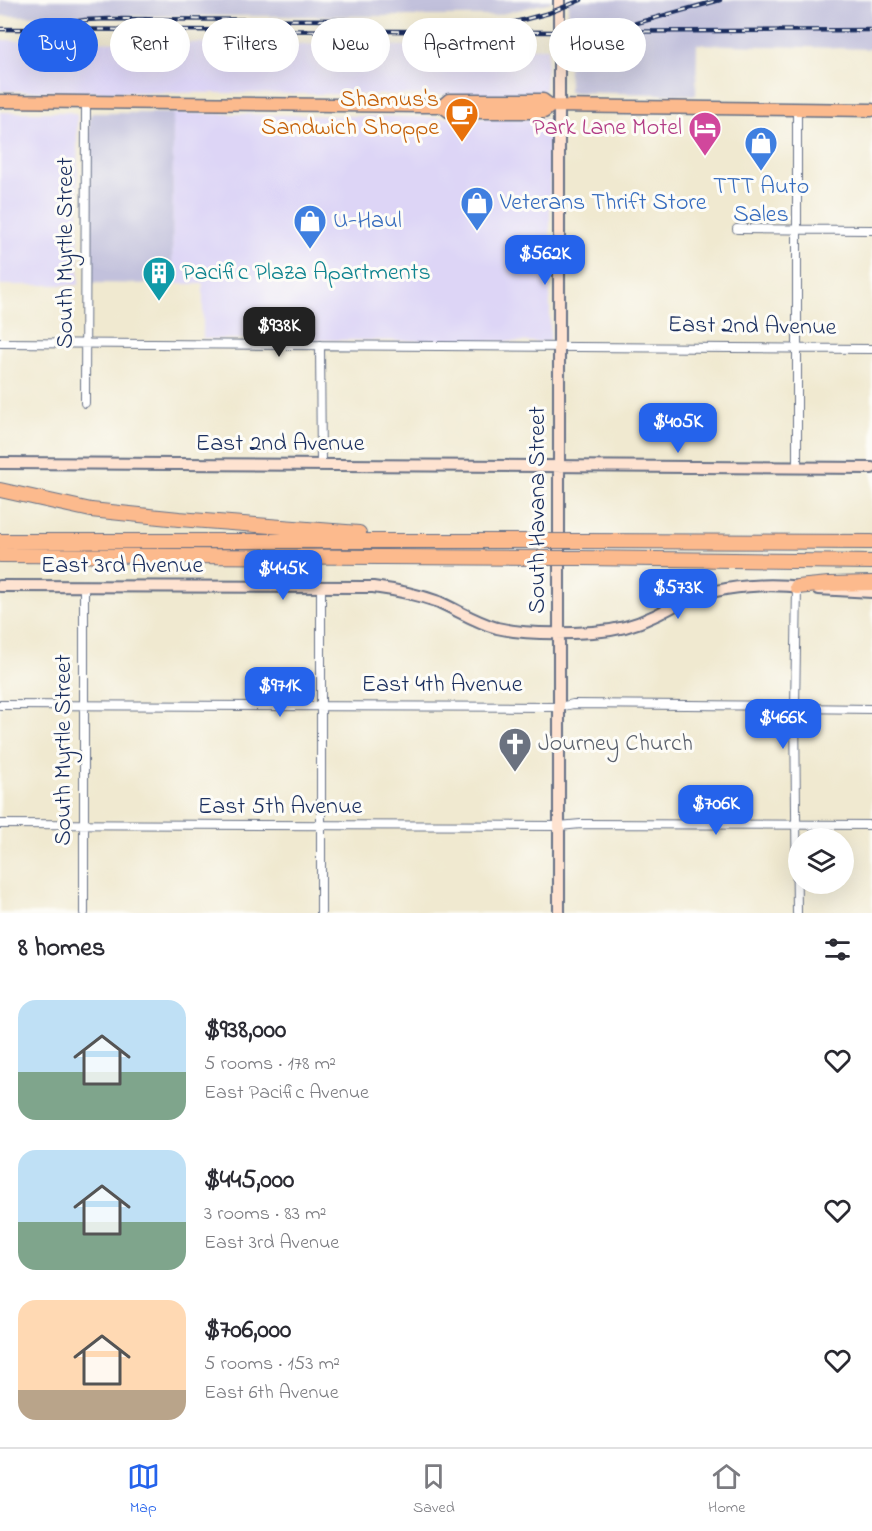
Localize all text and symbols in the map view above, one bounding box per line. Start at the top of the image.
chip: Buy [18,18,98,72]
chip: Rent [110,18,190,72]
chip: Filters [202,18,299,72]
chip: New [311,18,390,72]
chip: Apartment [402,18,537,72]
chip: House [549,18,646,72]
place label: Shamus's Sandwich Shoppe [261,83,439,146]
cafe icon: Shamus's Sandwich Shoppe [444,96,480,143]
hotel icon: Park Lane Motel [687,110,723,157]
place label: Park Lane Motel [532,111,682,146]
shop icon: TTT Auto Sales [743,125,779,172]
street label: South Myrtle Street [49,157,85,349]
place label: TTT Auto Sales [713,170,809,233]
shop icon: Veterans Thrift Store [459,185,495,232]
place label: Veterans Thrift Store [499,186,707,221]
shop icon: U-Haul [292,203,328,250]
place label: U-Haul [333,204,402,239]
pin: $562K [503,235,587,286]
text: $562K [519,240,571,269]
building icon: Pacific Plaza Apartments [141,255,177,302]
place label: Pacific Plaza Apartments [182,256,431,291]
pin: $938K [237,307,321,358]
street label: East 2nd Avenue [667,308,837,346]
text: $938K [257,312,301,341]
pin: $405K [636,403,720,454]
street label: South Havana Street [521,406,556,614]
text: $405K [653,408,703,437]
street label: East 2nd Avenue [196,427,365,462]
street label: East 3rd Avenue [41,549,203,584]
pin: $445K [241,550,325,601]
text: $445K [258,555,308,584]
pin: $573K [636,569,720,620]
text: $573K [653,574,703,603]
street label: South Myrtle Street [47,654,83,846]
pin: $971K [238,667,322,718]
street label: East 4th Avenue [362,668,523,703]
text: $971K [259,672,301,701]
pin: $466K [741,699,825,750]
text: $466K [759,704,807,733]
church icon: Journey Church [497,726,533,773]
place label: Journey Church [538,727,693,763]
pin: $706K [674,785,758,836]
street label: East 5th Avenue [198,790,363,825]
text: $706K [692,790,740,819]
map controls [788,828,854,894]
button: layers [788,828,854,894]
text: 8 homes [18,930,105,968]
icon: filters [821,933,854,966]
text: $938,000 [204,1012,286,1050]
icon: home [66,1024,138,1096]
icon: heart [821,1044,854,1077]
text: 5 rooms · 178 m² [204,1050,336,1079]
text: East Pacific Avenue [204,1079,369,1108]
text: $445,000 [204,1162,294,1200]
icon: home [66,1174,138,1246]
icon: heart [821,1194,854,1227]
text: 3 rooms · 83 m² [204,1200,326,1229]
text: East 3rd Avenue [204,1229,339,1258]
text: $706,000 [204,1312,291,1350]
icon: home [66,1324,138,1396]
icon: heart [821,1344,854,1377]
text: 5 rooms · 153 m² [204,1350,340,1379]
text: East 6th Avenue [204,1379,339,1408]
tab: Map [127,1460,160,1520]
tab: Saved [413,1460,455,1520]
tab: Home [708,1460,745,1520]

